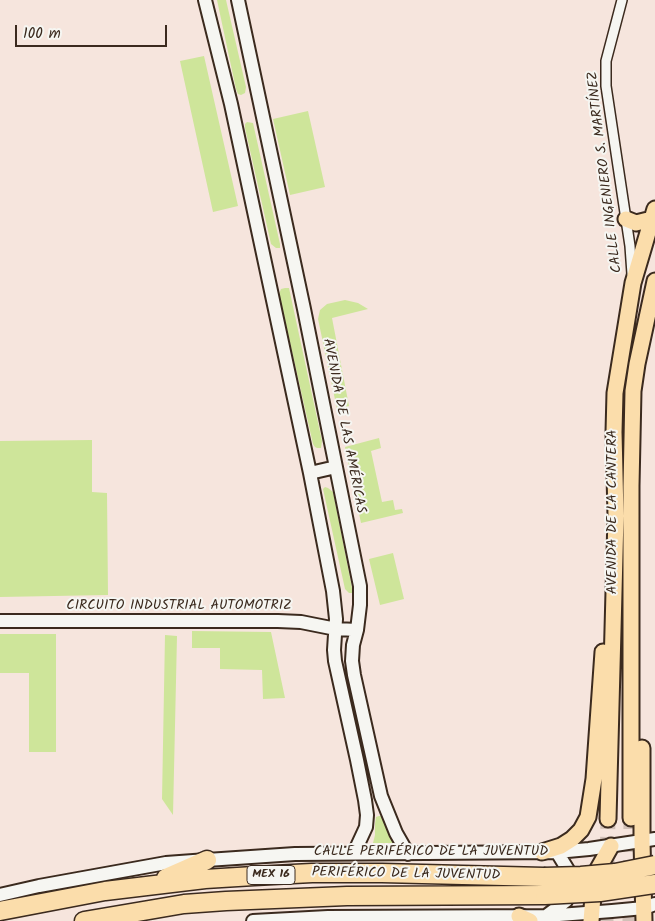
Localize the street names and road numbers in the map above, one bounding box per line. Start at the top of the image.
street label: CALLE INGENIERO S. MARTÍNEZ [585,70,627,274]
street label: AVENIDA DE LAS AMÉRICAS [318,337,368,515]
street label: AVENIDA DE LA CANTERA [606,430,622,594]
street label: CIRCUITO INDUSTRIAL AUTOMOTRIZ [66,599,292,615]
street label: CALLE PERIFÉRICO DE LA JUVENTUD [314,845,548,861]
street label: PERIFÉRICO DE LA JUVENTUD [312,865,500,885]
road number: MEX 16 [247,866,295,884]

